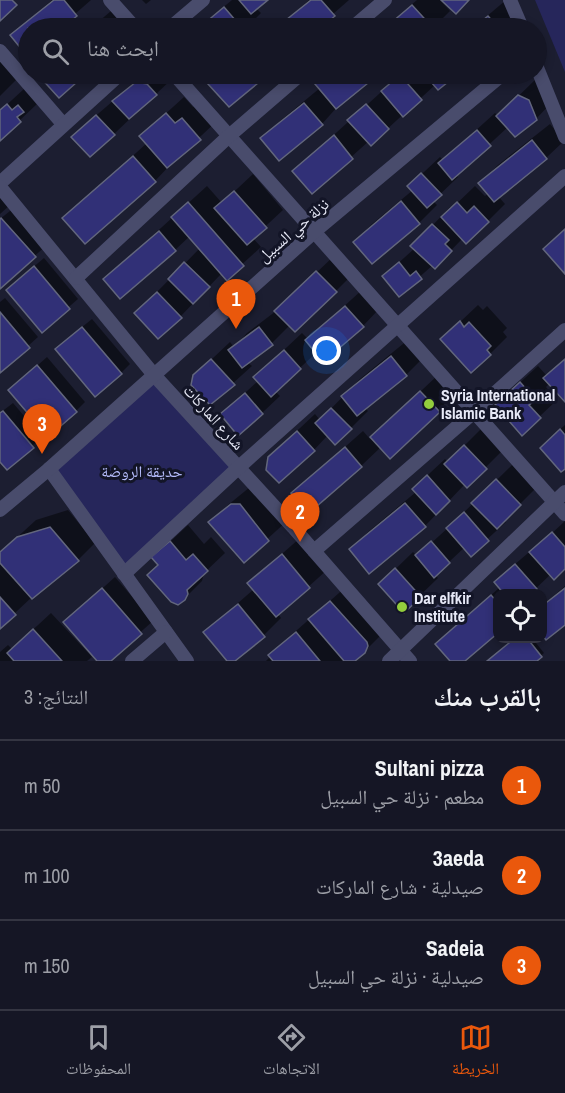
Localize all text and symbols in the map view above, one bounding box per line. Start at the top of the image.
search box [18,18,547,84]
text: ابحث هنا [87,33,159,63]
icon: search [39,35,72,68]
street label: نزلة حي السبيل [253,193,335,269]
pin: 1 [216,280,256,329]
your location [312,336,341,365]
street label: شارع الماركات [179,379,249,455]
place label: Syria International Islamic Bank [441,384,555,424]
marker: Syria International Islamic Bank [422,397,436,411]
pin: 3 [22,404,62,454]
park label: حديقة الروضة [101,460,183,482]
pin: 2 [280,492,320,542]
place label: Dar elfkir Institute [414,587,472,627]
map controls [493,589,547,643]
button: locate [493,589,547,643]
marker: Dar elfkir Institute [395,600,409,614]
text: بالقرب منك [434,679,541,714]
text: النتائج: 3 [24,683,88,710]
text: Sultani pizza [375,753,484,783]
text: 50 m [24,772,60,799]
text: 1 [517,772,526,799]
text: مطعم · نزلة حي السبيل [320,783,484,810]
text: 3aeda [433,843,484,873]
text: 100 m [24,862,70,889]
text: 2 [517,862,526,889]
text: صيدلية · شارع الماركات [316,873,484,900]
text: Sadeia [426,933,484,963]
text: 150 m [24,952,70,979]
text: 3 [517,952,526,979]
text: صيدلية · نزلة حي السبيل [308,963,484,990]
tab: المحفوظات [66,1021,131,1084]
tab: الاتجاهات [263,1021,320,1084]
tab: الخريطة [452,1021,499,1084]

